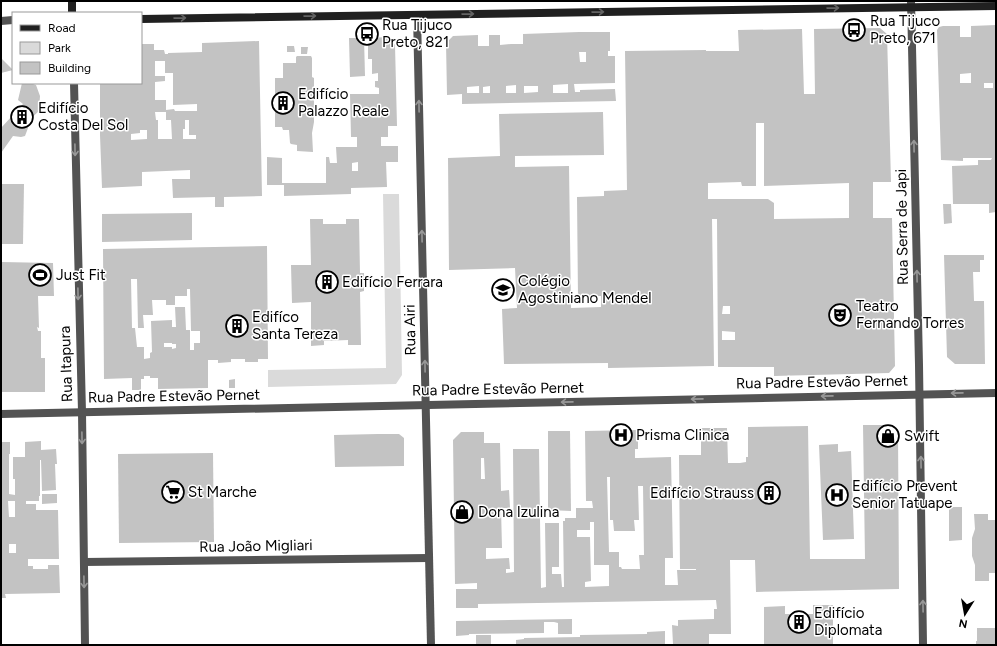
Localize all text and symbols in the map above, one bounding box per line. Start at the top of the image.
one-way arrow [826,5,839,12]
one-way arrow [591,8,604,16]
one-way arrow [461,10,474,18]
legend [12,12,142,84]
one-way arrow [303,12,316,20]
place label: Rua Tijuco Preto, 671 [870,12,940,47]
one-way arrow [173,14,186,22]
place label: Rua Tijuco Preto, 821 [382,16,452,51]
bus stop icon: Rua Tijuco Preto, 671 [841,17,867,43]
text: Road [48,21,76,35]
bus stop icon: Rua Tijuco Preto, 821 [354,21,380,47]
text: Park [48,41,71,55]
text: Building [48,61,91,75]
place label: Edifício Palazzo Reale [298,85,389,120]
building icon: Edifício Palazzo Reale [270,90,296,116]
place label: Edifício Costa Del Sol [38,99,128,134]
one-way arrow [415,100,423,113]
building icon: Edifício Costa Del Sol [9,104,35,130]
one-way arrow [910,140,918,153]
one-way arrow [71,143,79,156]
street label: Rua Serra de Japi [892,169,912,285]
one-way arrow [418,230,426,243]
sports icon: Just Fit [27,262,53,288]
place label: Just Fit [56,266,106,284]
building icon: Edifício Ferrara [314,269,340,295]
one-way arrow [913,270,921,283]
place label: Colégio Agostiniano Mendel [518,272,652,307]
place label: Edifício Ferrara [342,273,443,291]
school or university icon: Colégio Agostiniano Mendel [490,277,516,303]
one-way arrow [75,287,82,300]
place label: Teatro Fernando Torres [856,297,964,332]
theatre icon: Teatro Fernando Torres [827,302,853,328]
street label: Rua Airi [401,304,419,356]
place label: Edifíco Santa Tereza [252,308,338,343]
building icon: Edifíco Santa Tereza [224,313,250,339]
street label: Rua Itapura [56,325,76,403]
one-way arrow [421,360,429,373]
street label: Rua Padre Estevão Pernet [736,371,909,393]
street label: Rua Padre Estevão Pernet [412,378,585,400]
street label: Rua Padre Estevão Pernet [88,385,261,407]
one-way arrow [951,390,964,397]
one-way arrow [821,392,834,400]
one-way arrow [691,395,704,403]
one-way arrow [561,398,574,406]
hospital icon: Prisma Clinica [608,422,634,448]
shop icon: Swift [875,423,901,449]
place label: Prisma Clinica [636,426,730,444]
place label: Swift [904,427,940,445]
one-way arrow [78,431,86,444]
one-way arrow [917,456,924,469]
place label: Edifício Prevent Senior Tatuape [852,477,958,512]
supermarket icon: St Marche [160,479,186,505]
building icon: Edifício Strauss [756,480,782,506]
hospital icon: Edifício Prevent Senior Tatuape [824,482,850,508]
place label: St Marche [188,483,257,501]
place label: Edifício Strauss [650,484,754,502]
shop icon: Dona Izulina [449,499,475,525]
place label: Dona Izulina [478,503,559,521]
street label: Rua João Migliari [199,536,313,556]
one-way arrow [80,575,88,588]
north arrow [945,594,985,634]
one-way arrow [919,600,926,613]
place label: Edifício Diplomata [814,604,882,639]
building icon: Edifício Diplomata [786,609,812,635]
text: N [958,616,969,631]

